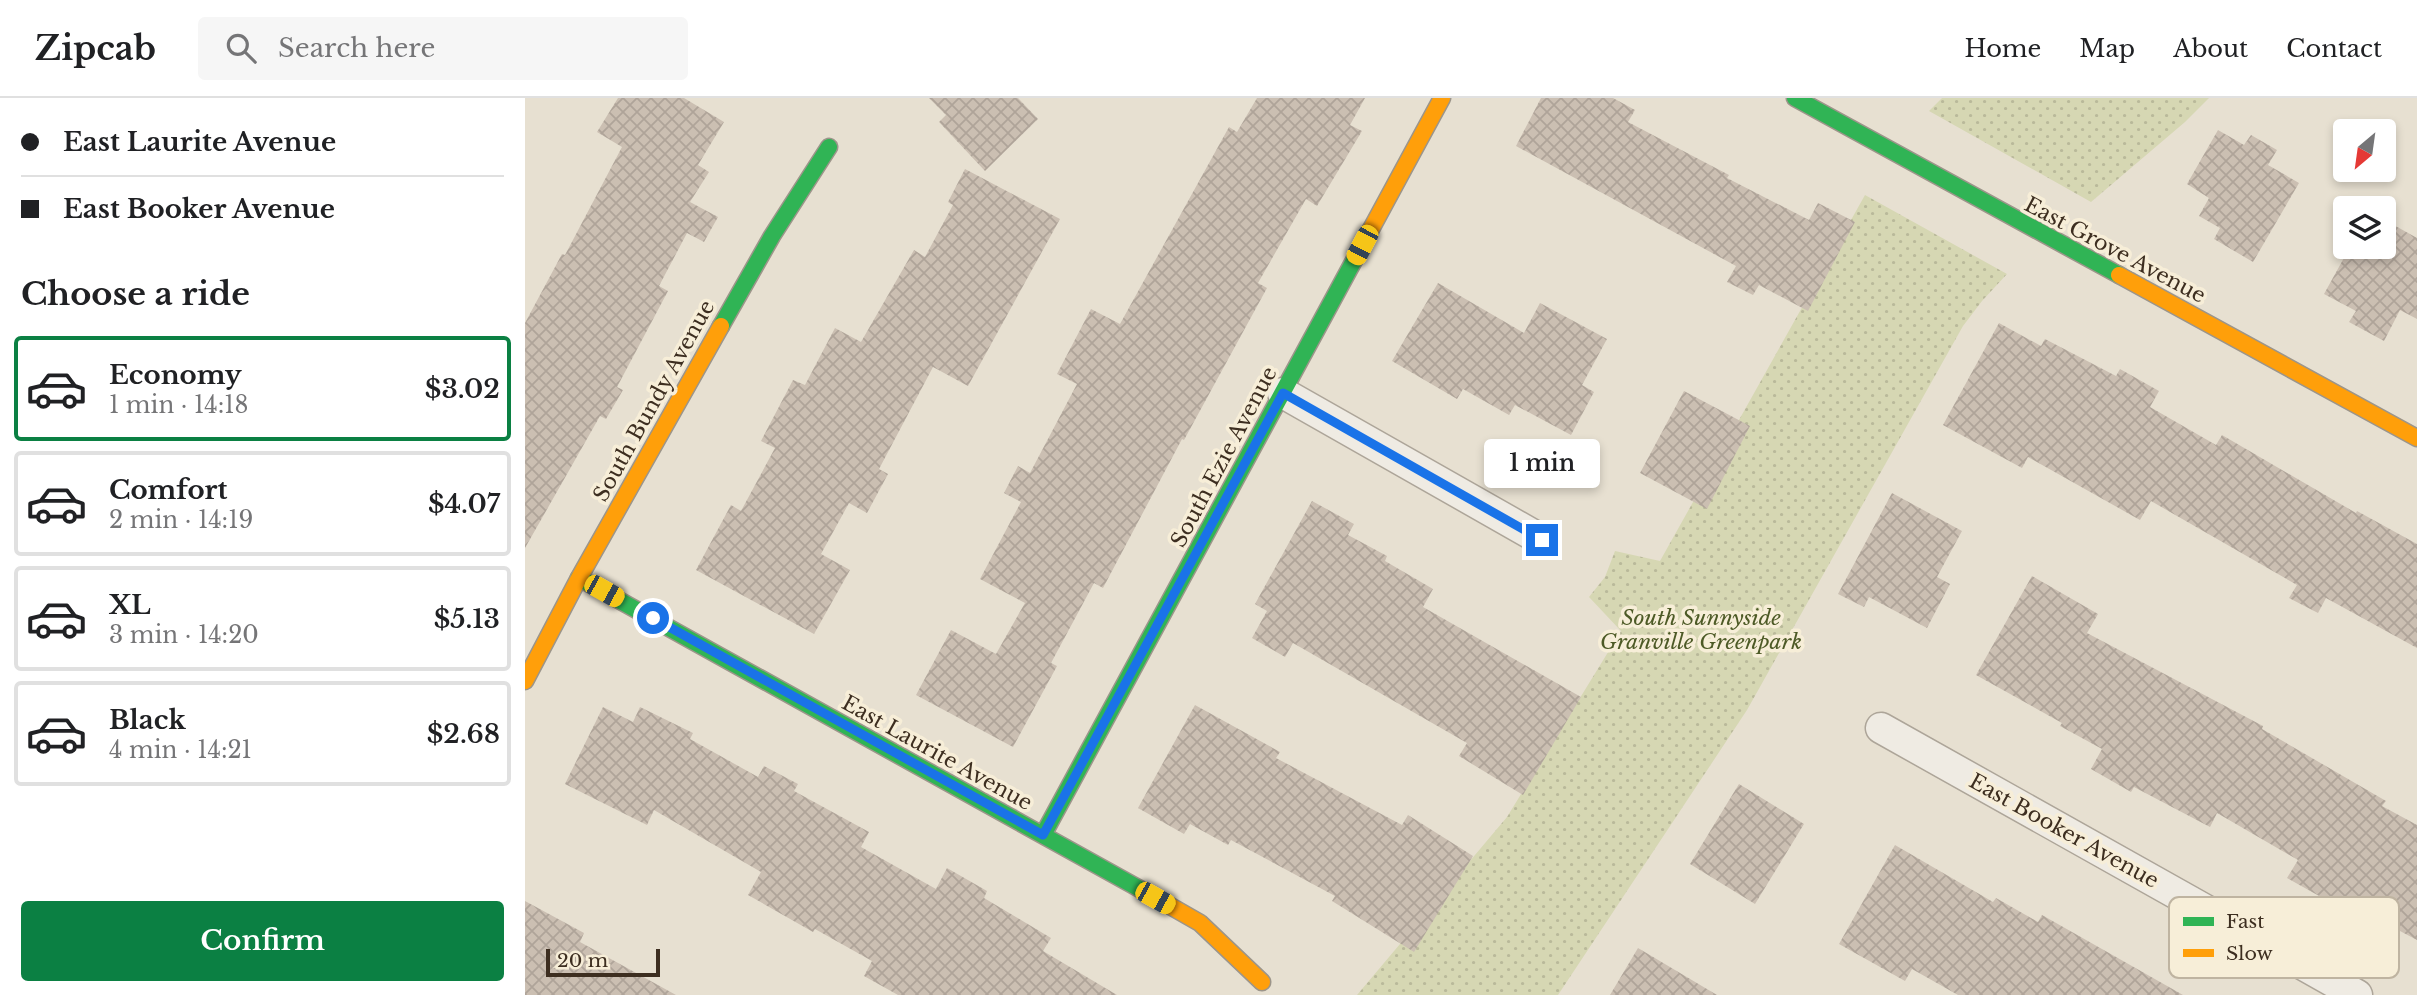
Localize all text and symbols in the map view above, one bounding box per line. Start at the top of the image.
search box [198,17,688,80]
text: Zipcab [35,28,156,69]
icon: search [222,29,260,67]
text: Search here [278,32,435,64]
text: Home [1965,34,2041,63]
text: Map [2079,34,2135,63]
text: About [2173,34,2248,63]
text: Contact [2286,34,2382,63]
north arrow [2333,119,2396,182]
map controls [2333,119,2396,259]
text: East Laurite Avenue [63,126,336,158]
street label: East Grove Avenue [2020,191,2210,309]
text: East Booker Avenue [63,193,335,225]
button: layers [2333,196,2396,259]
car [1343,222,1382,268]
text: Choose a ride [21,274,250,314]
street label: South Bundy Avenue [588,296,720,506]
icon: car [25,357,88,420]
text: Economy [109,359,242,391]
street label: South Ezie Avenue [1165,362,1283,552]
text: $3.02 [425,373,500,405]
text: 1 min · 14:18 [109,391,248,419]
callout: 1 min [1484,438,1600,488]
text: 1 min [1509,449,1575,477]
icon: car [25,472,88,535]
text: Comfort [109,474,227,506]
text: $4.07 [428,488,500,520]
text: 2 min · 14:19 [109,506,253,534]
route end [1526,524,1558,556]
car [581,572,628,610]
icon: car [25,587,88,650]
text: XL [109,589,151,621]
route start [637,602,669,634]
text: $5.13 [434,603,500,635]
park label: South Sunnyside Granville Greenpark [1600,605,1802,655]
text: 3 min · 14:20 [109,621,259,649]
street label: East Laurite Avenue [837,690,1037,816]
icon: car [25,702,88,765]
text: Black [109,704,186,736]
text: $2.68 [427,718,500,750]
text: 4 min · 14:21 [109,736,252,764]
street label: East Booker Avenue [1965,768,2163,894]
car [1132,879,1179,917]
legend [2169,897,2399,978]
button: Confirm [21,901,504,981]
text: Fast [2226,910,2265,933]
text: Slow [2226,942,2273,965]
scale bar [546,946,660,978]
text: 20 m [557,949,608,972]

